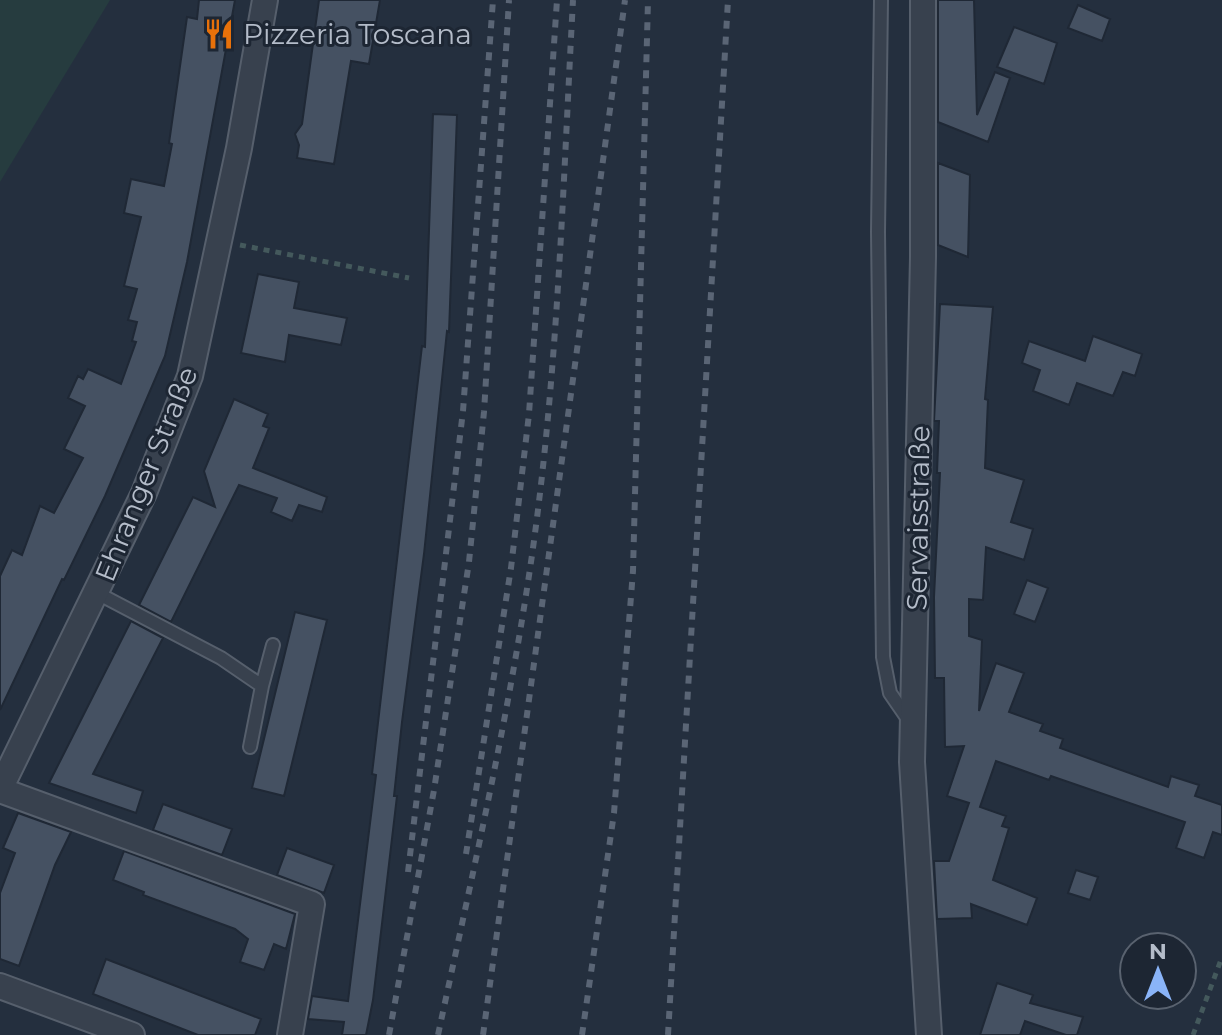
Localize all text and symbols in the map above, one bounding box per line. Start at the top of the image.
restaurant icon: Pizzeria Toscana [202,17,236,51]
place label: Pizzeria Toscana [243,17,472,51]
street label: Ehranger Straße [87,362,205,586]
street label: Servaisstraße [899,425,937,611]
north arrow [1118,931,1198,1011]
text: N [1149,938,1167,965]

